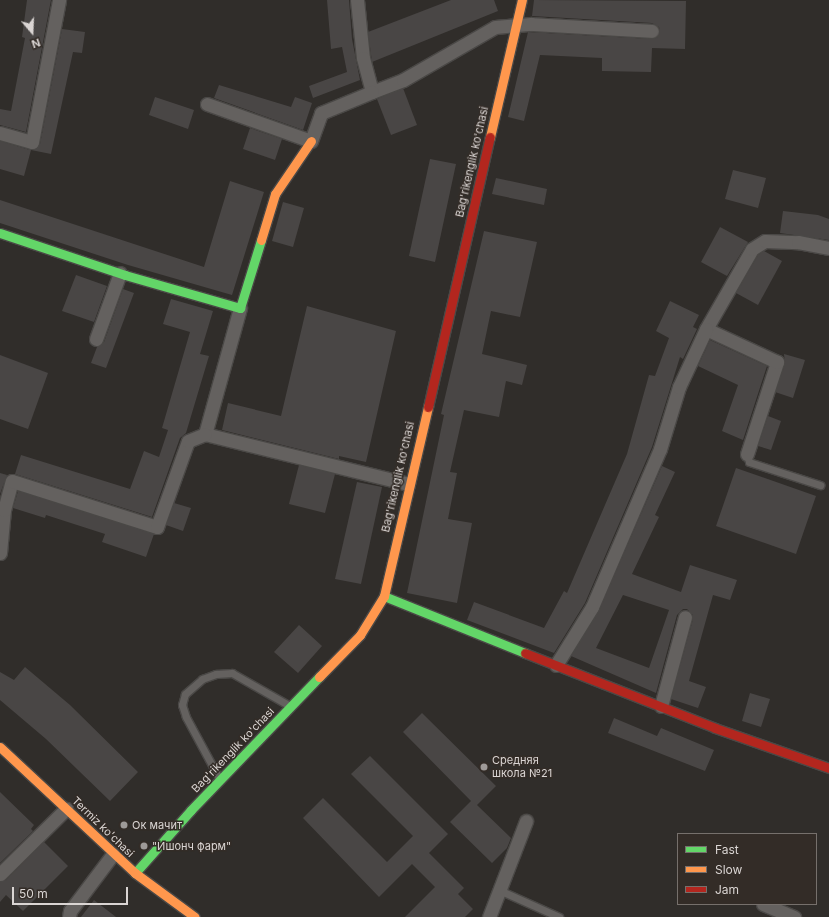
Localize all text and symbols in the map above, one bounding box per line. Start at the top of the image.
north arrow [12,12,52,52]
text: N [30,35,42,51]
street label: Bag'rikenglik ko'chasi [453,105,491,219]
street label: Bag'rikenglik ko'chasi [379,420,417,534]
street label: Bag'rikenglik ko'chasi [189,705,277,795]
place label: Средняя школа №21 [492,754,552,780]
marker: Средняя школа №21 [479,762,489,772]
street label: Termiz ko'chasi [69,794,137,860]
place label: Ок мачит [132,818,182,832]
marker: Ок мачит [119,820,129,830]
legend [677,833,817,905]
place label: "Ишонч фарм" [152,839,231,853]
marker: "Ишонч фарм" [139,841,149,851]
text: Fast [715,842,739,857]
text: Slow [715,862,742,877]
scale bar [14,879,130,905]
text: Jam [715,882,739,897]
text: 50 m [19,886,48,901]

